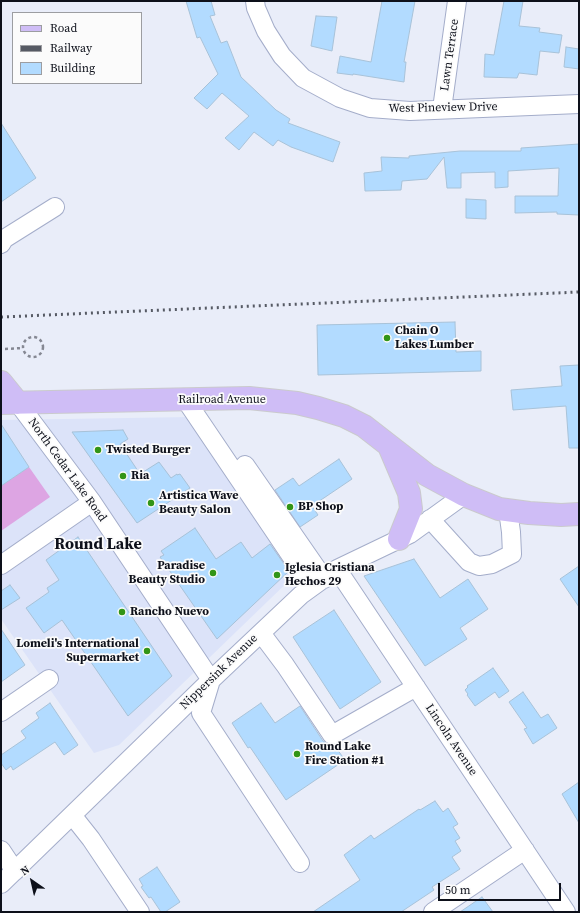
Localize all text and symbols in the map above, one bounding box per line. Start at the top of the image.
legend [12,12,142,84]
street label: Lawn Terrace [438,18,462,92]
text: Road [50,20,77,36]
text: Railway [50,40,92,56]
text: Building [50,60,95,76]
street label: West Pineview Drive [388,100,498,116]
place label: Chain O Lakes Lumber [395,324,474,352]
marker: Chain O Lakes Lumber [382,333,392,343]
street label: Railroad Avenue [178,393,266,407]
street label: North Cedar Lake Road [25,415,109,525]
place label: Twisted Burger [106,443,190,457]
marker: Twisted Burger [93,445,103,455]
place label: Ria [131,469,149,483]
marker: Ria [118,471,128,481]
place label: Artistica Wave Beauty Salon [159,489,239,517]
marker: Artistica Wave Beauty Salon [146,498,156,508]
place label: BP Shop [298,500,343,514]
marker: BP Shop [285,502,295,512]
district label: Round Lake [54,535,142,555]
place label: Paradise Beauty Studio [129,559,205,587]
place label: Iglesia Cristiana Hechos 29 [285,561,375,589]
marker: Paradise Beauty Studio [208,568,218,578]
marker: Iglesia Cristiana Hechos 29 [272,570,282,580]
place label: Rancho Nuevo [130,605,209,619]
marker: Rancho Nuevo [117,607,127,617]
street label: Nippersink Avenue [177,631,261,713]
place label: Lomeli's International Supermarket [16,637,139,665]
marker: Lomeli's International Supermarket [142,646,152,656]
street label: Lincoln Avenue [422,701,480,779]
place label: Round Lake Fire Station #1 [305,740,385,768]
marker: Round Lake Fire Station #1 [292,749,302,759]
north arrow [12,861,52,901]
text: N [17,862,33,879]
scale bar [440,875,563,901]
text: 50 m [445,882,471,898]

